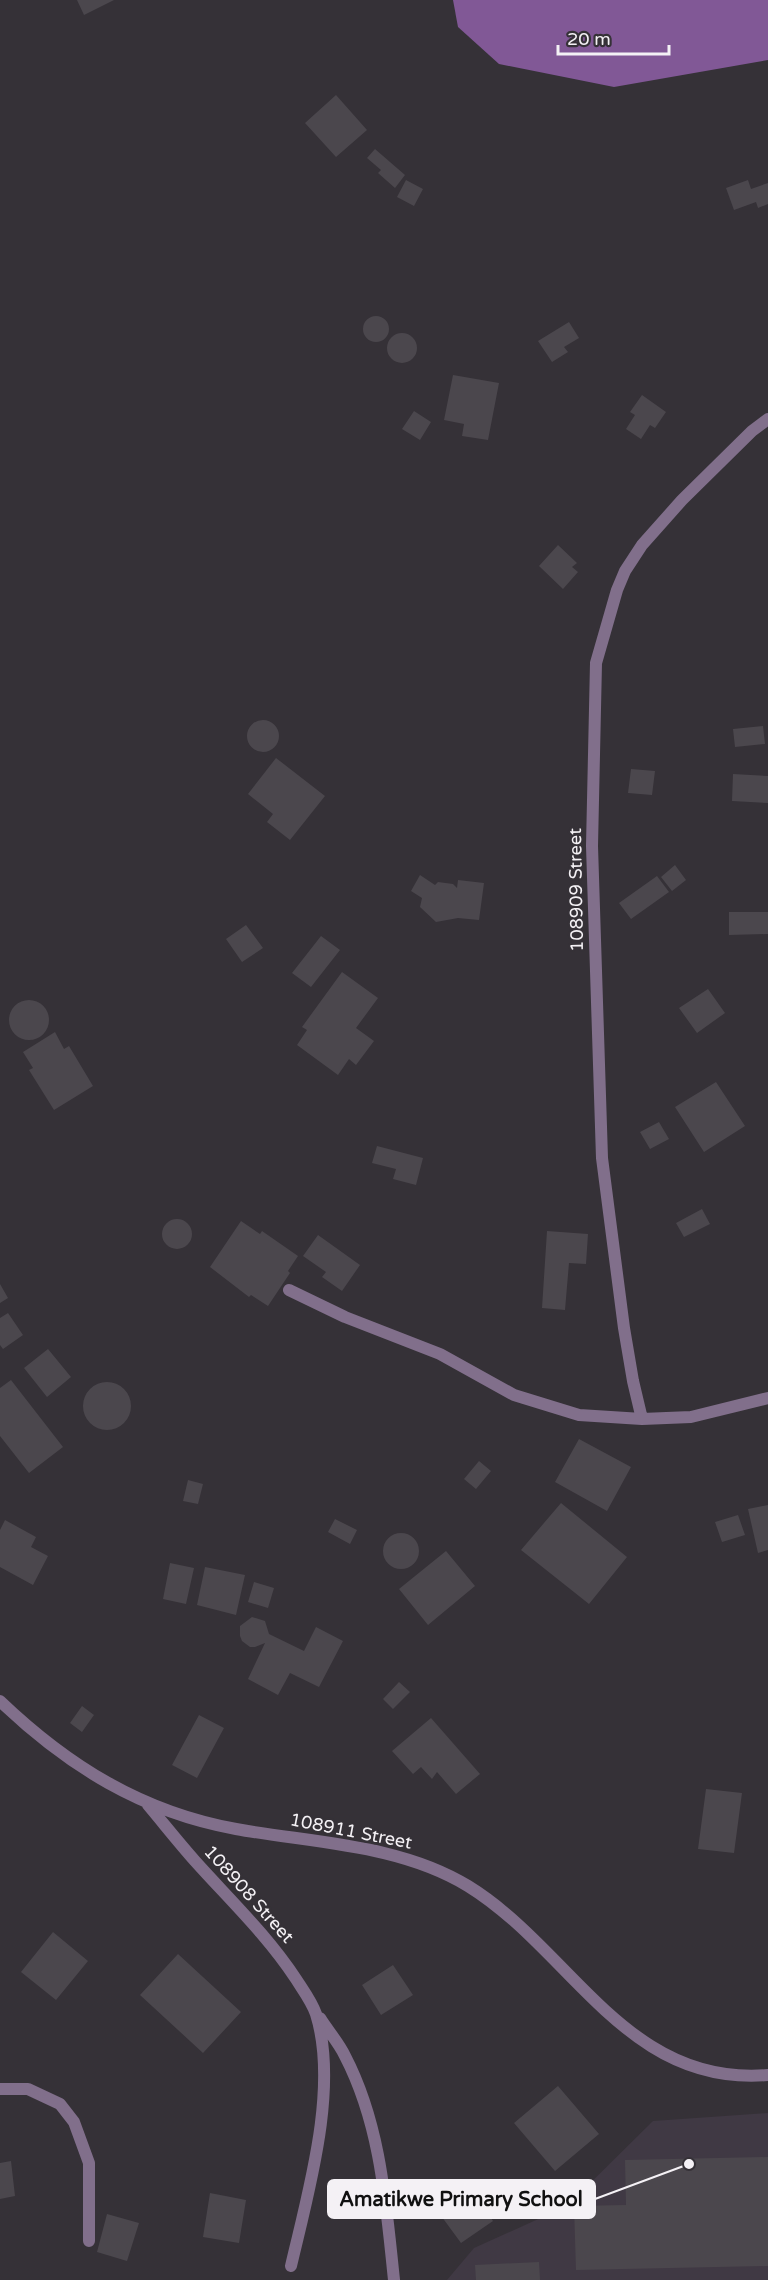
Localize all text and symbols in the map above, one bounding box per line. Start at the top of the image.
scale bar [558,18,669,56]
text: 20 m [567,28,611,50]
street label: 108909 Street [564,828,588,952]
street label: 108911 Street [288,1808,414,1854]
street label: 108908 Street [199,1841,299,1948]
callout: Amatikwe Primary School [328,2180,595,2218]
text: Amatikwe Primary School [339,2188,583,2212]

